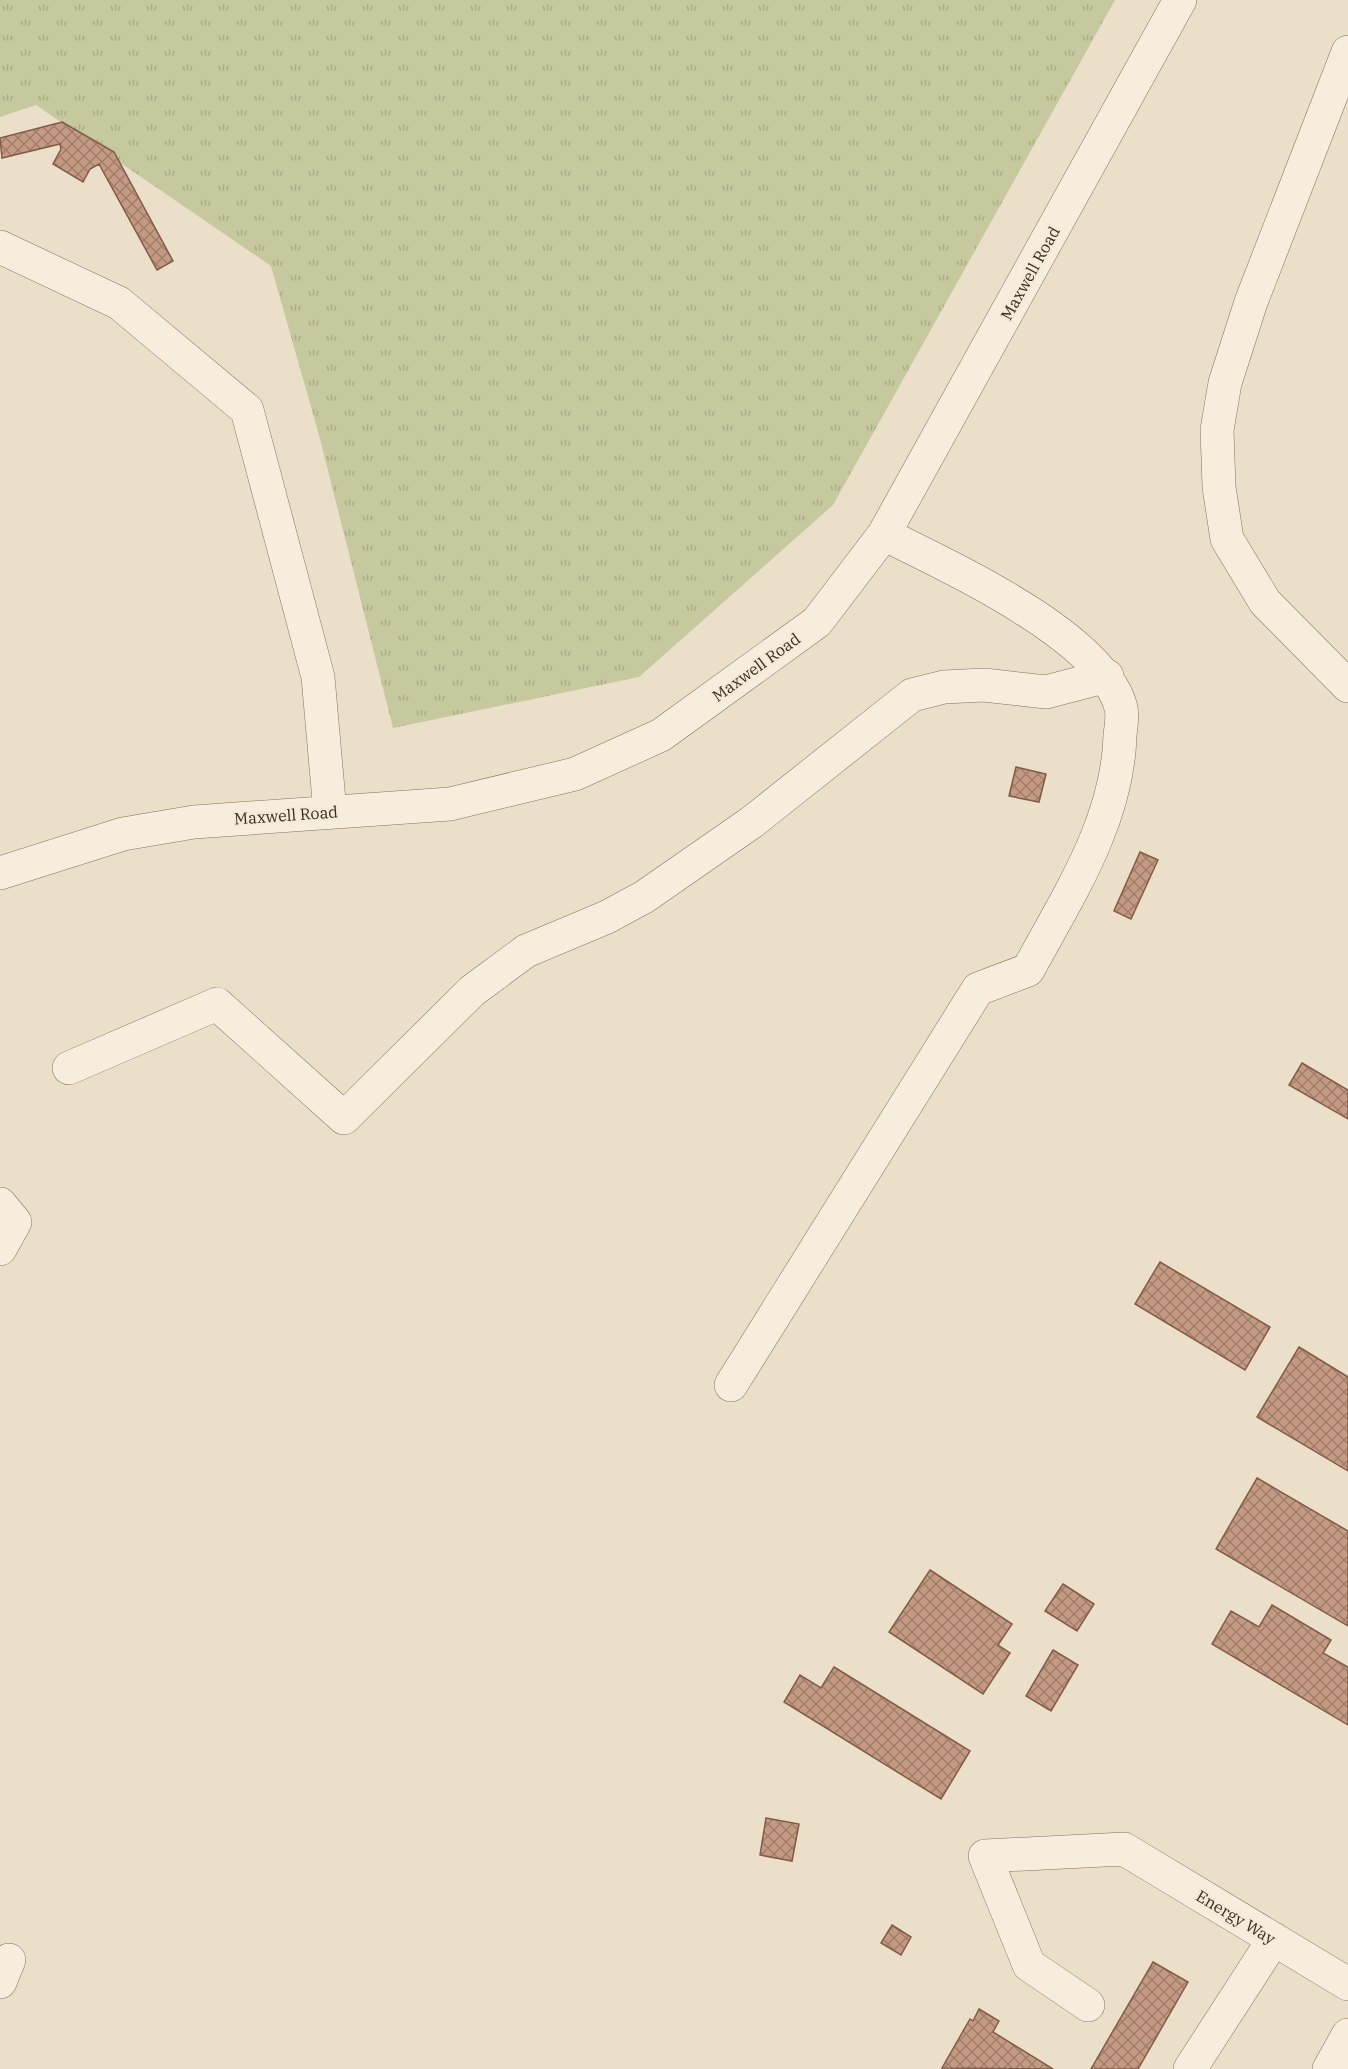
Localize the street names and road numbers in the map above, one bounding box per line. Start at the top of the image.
street label: Maxwell Road [996,222,1064,323]
street label: Maxwell Road [708,628,804,706]
street label: Maxwell Road [233,801,339,829]
street label: Energy Way [1193,1886,1280,1949]

